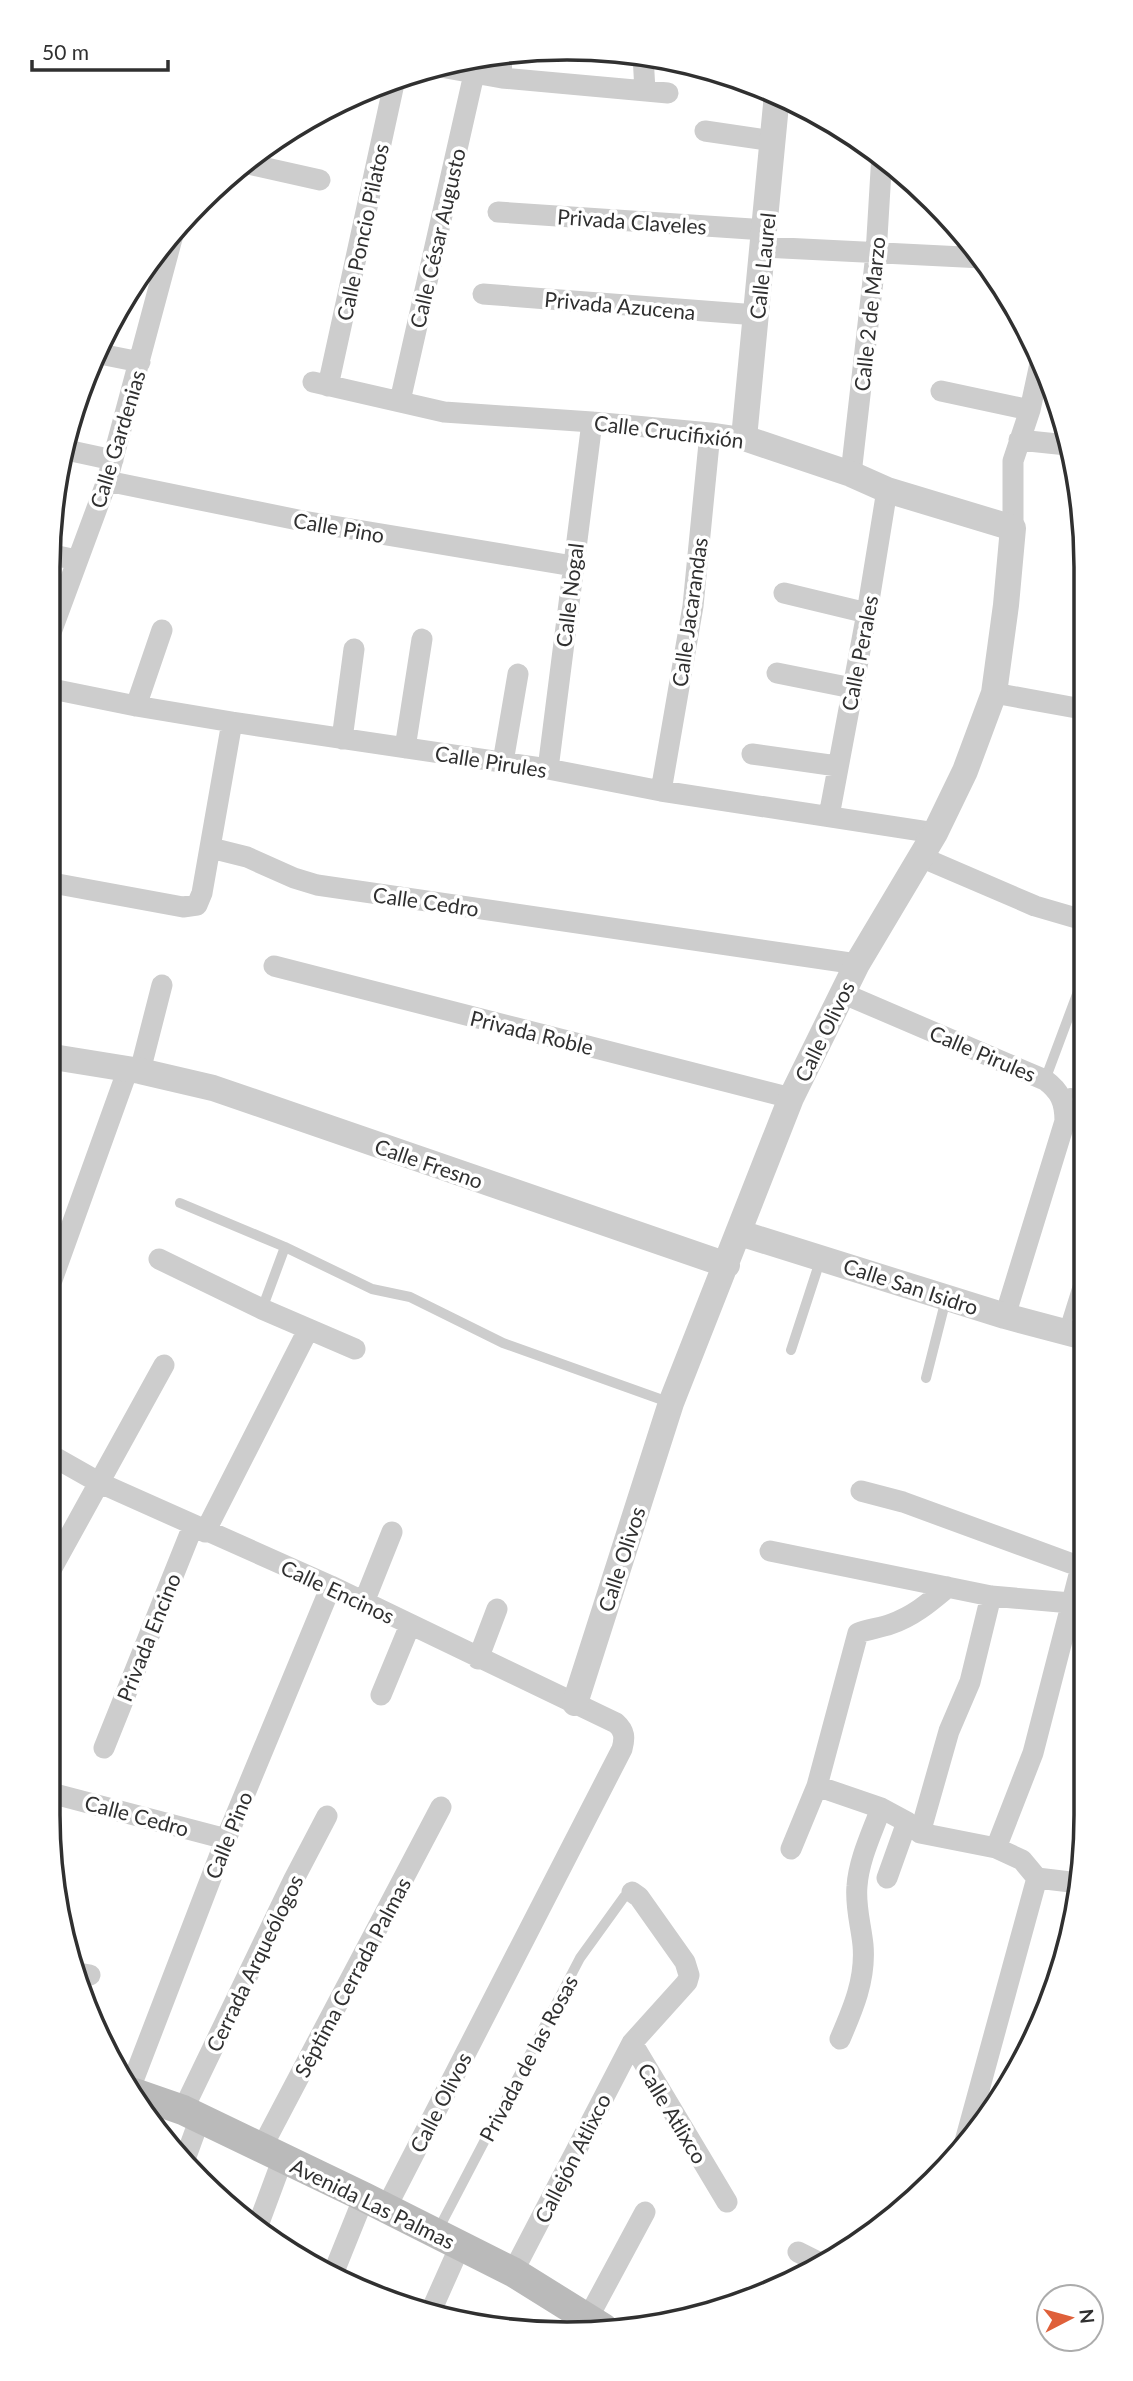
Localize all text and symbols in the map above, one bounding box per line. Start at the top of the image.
scale bar [32,28,168,72]
text: 50 m [42,39,89,64]
street label: Calle Poncio Pilatos [331,141,393,323]
street label: Calle César Augusto [404,145,470,330]
street label: Privada Claveles [556,203,708,239]
street label: Calle Laurel [744,211,780,321]
street label: Calle 2 de Marzo [848,235,890,392]
street label: Privada Azucena [543,286,697,324]
street label: Calle Gardenias [84,367,150,511]
street label: Calle Crucifixión [593,409,745,453]
street label: Calle Pino [291,507,387,547]
street label: Calle Jacarandas [666,536,712,688]
street label: Calle Nogal [550,542,588,648]
street label: Calle Perales [836,593,882,713]
street label: Calle Pirules [433,740,549,782]
street label: Calle Cedro [371,881,481,921]
street label: Calle Olivos [789,977,859,1085]
street label: Privada Roble [468,1005,596,1059]
street label: Calle Pirules [926,1019,1040,1087]
street label: Calle Fresno [372,1133,486,1193]
street label: Calle San Isidro [840,1252,982,1320]
street label: Calle Olivos [592,1503,650,1615]
street label: Calle Encinos [277,1554,399,1628]
street label: Privada Encino [111,1569,185,1705]
street label: Calle Pino [199,1788,257,1882]
street label: Calle Cedro [82,1789,192,1841]
street label: Cerrada Arqueólogos [200,1870,308,2056]
street label: Séptima Cerrada Palmas [289,1873,415,2081]
street label: Privada de las Rosas [474,1971,582,2145]
street label: Calle Olivos [404,2048,476,2156]
street label: Calle Atlixco [633,2058,713,2168]
street label: Callejón Atlixco [529,2089,615,2227]
street label: Avenida Las Palmas [287,2152,459,2254]
north arrow [1035,2283,1105,2353]
text: N [1075,2308,1100,2325]

